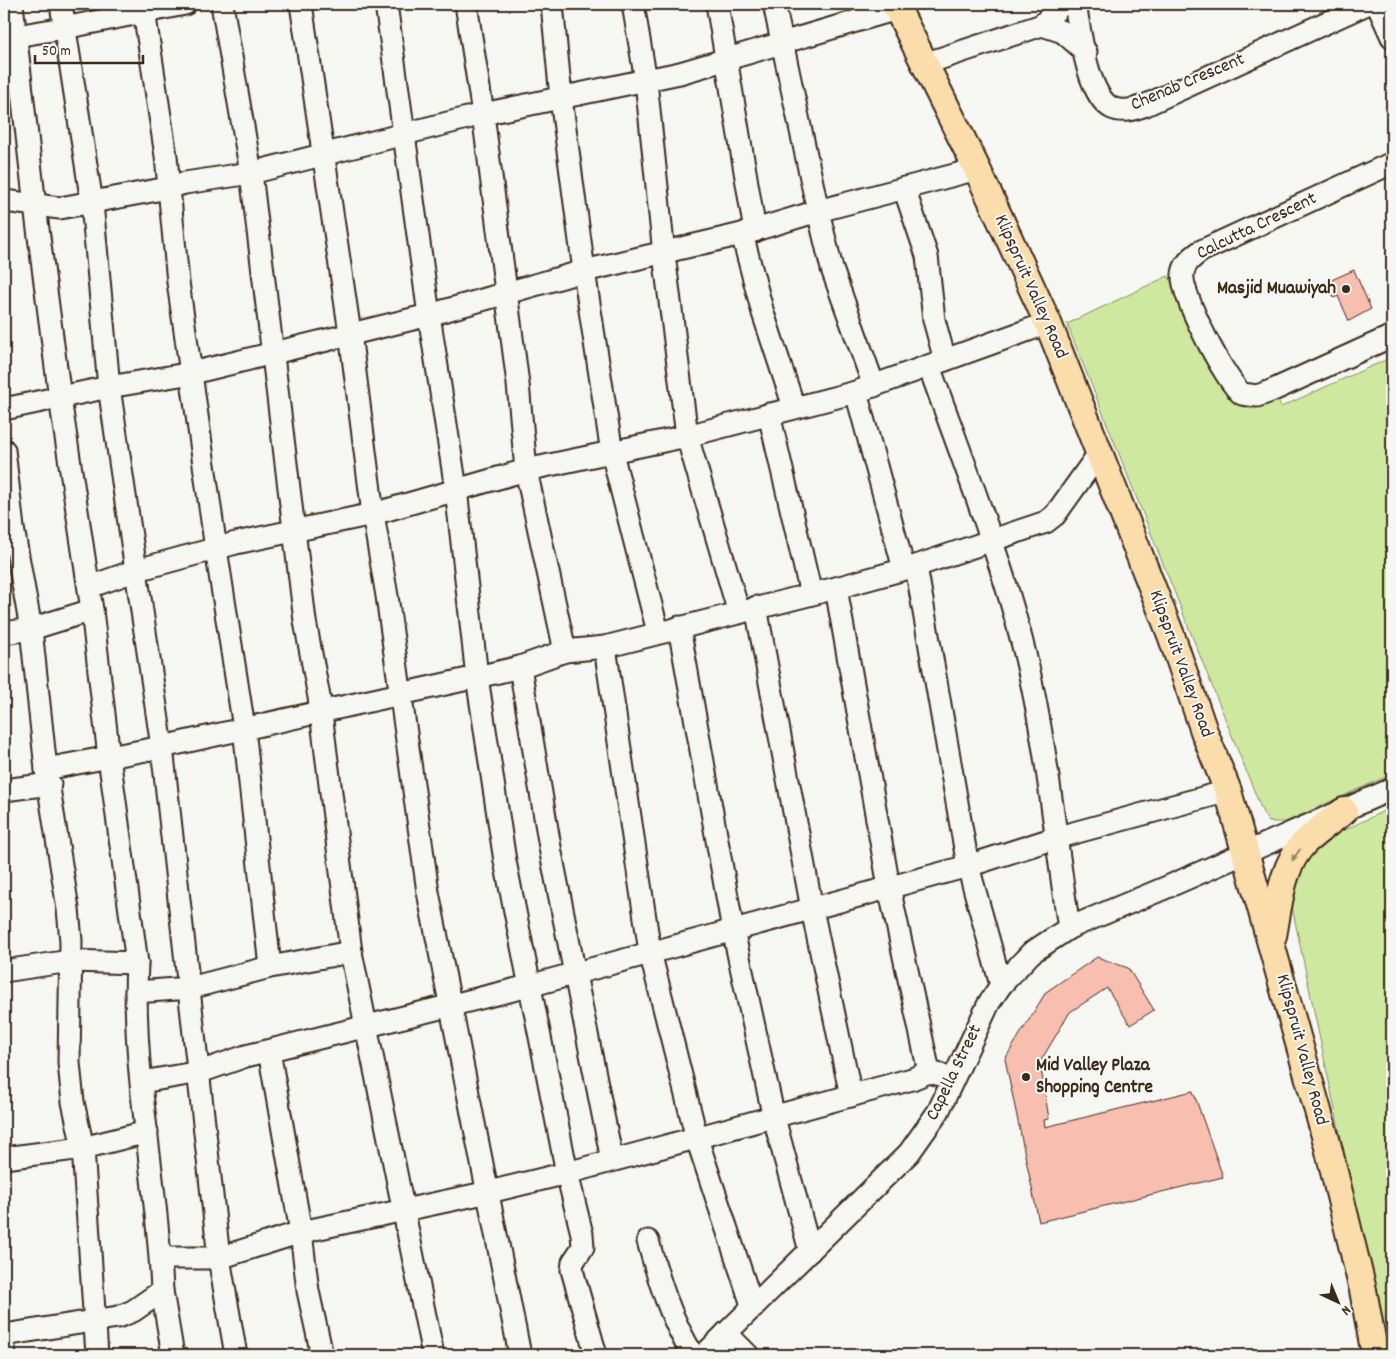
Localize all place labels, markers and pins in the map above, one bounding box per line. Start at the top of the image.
place label: Masjid Muawiyah [1217,276,1336,303]
marker: Masjid Muawiyah [1340,283,1352,295]
place label: Mid Valley Plaza Shopping Centre [1036,1053,1153,1102]
marker: Mid Valley Plaza Shopping Centre [1020,1071,1032,1083]

